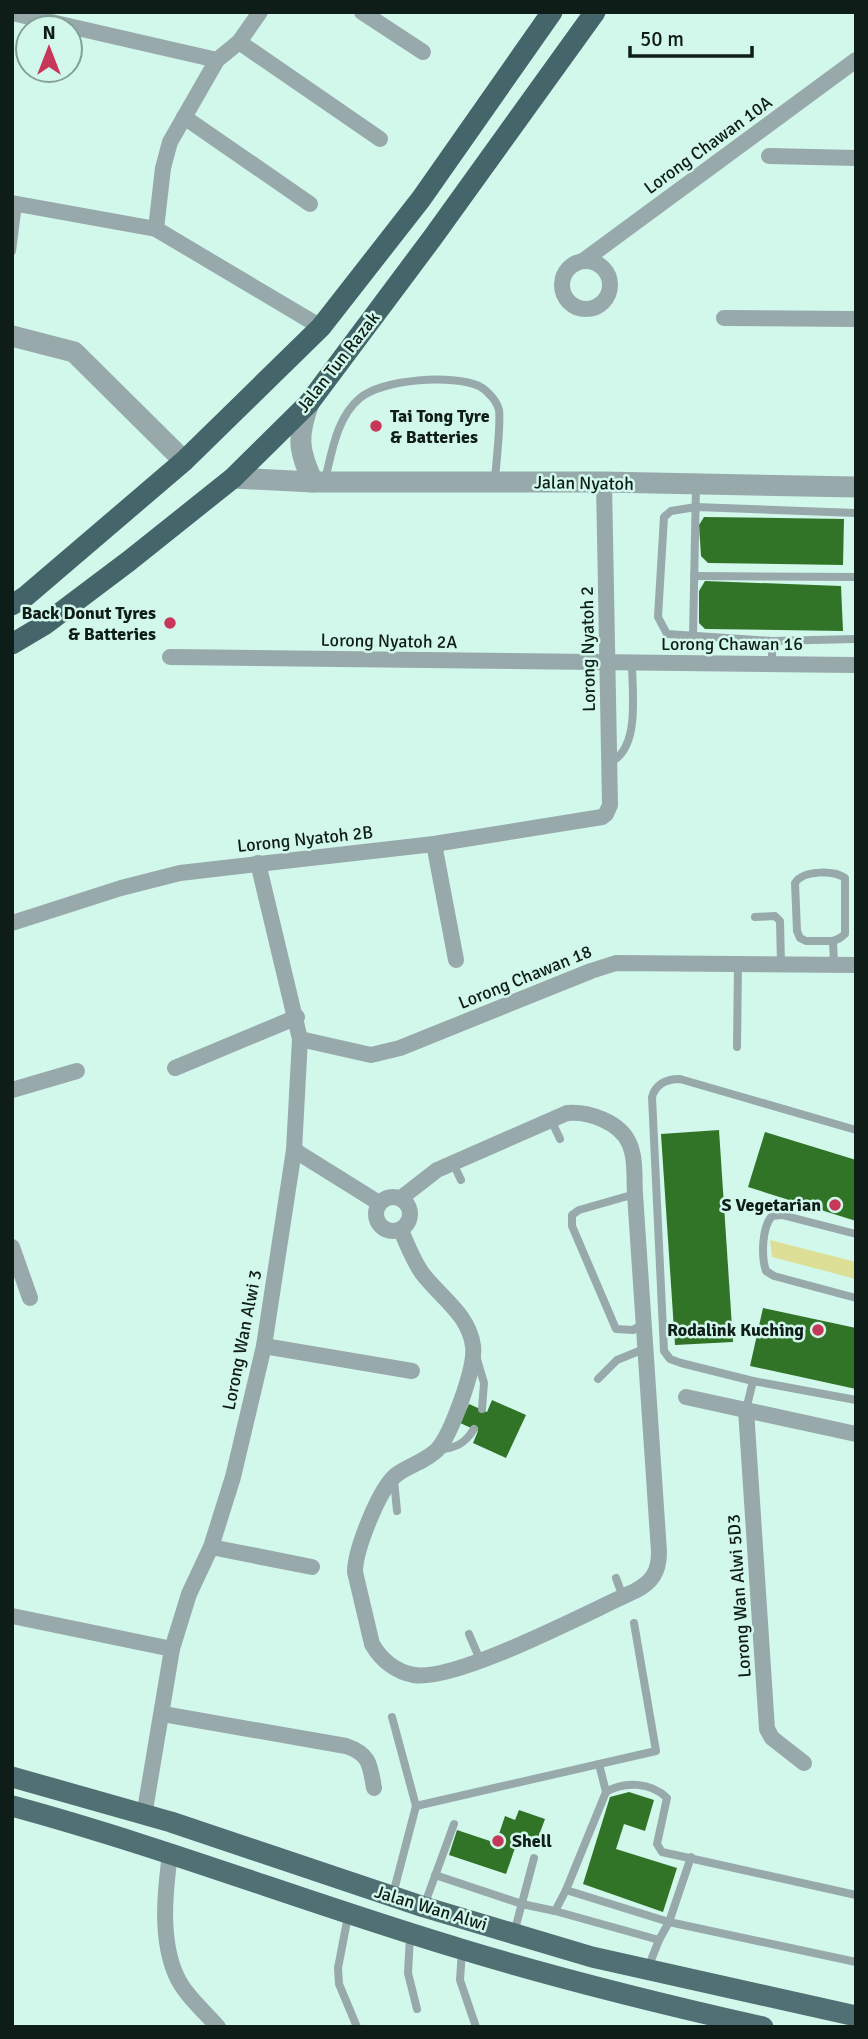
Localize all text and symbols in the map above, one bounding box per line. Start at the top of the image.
north arrow [14,14,84,84]
scale bar [630,14,752,58]
text: N [42,21,56,45]
text: 50 m [640,26,684,52]
street label: Lorong Chawan 10A [640,91,776,199]
street label: Jalan Tun Razak [292,307,384,417]
place label: Tai Tong Tyre & Batteries [390,405,490,448]
marker: Tai Tong Tyre & Batteries [368,418,384,434]
street label: Jalan Nyatoh [534,471,634,495]
street label: Lorong Nyatoh 2 [576,586,600,712]
place label: Back Donut Tyres & Batteries [21,602,156,645]
marker: Back Donut Tyres & Batteries [162,615,178,631]
street label: Lorong Nyatoh 2A [321,629,457,653]
street label: Lorong Chawan 16 [661,633,803,655]
street label: Lorong Nyatoh 2B [236,821,374,857]
street label: Lorong Chawan 18 [455,940,595,1014]
place label: S Vegetarian [722,1194,821,1216]
marker: S Vegetarian [827,1197,843,1213]
street label: Lorong Wan Alwi 3 [218,1268,266,1412]
place label: Rodalink Kuching [667,1319,804,1341]
marker: Rodalink Kuching [810,1322,826,1338]
street label: Lorong Wan Alwi 5D3 [722,1513,756,1679]
place label: Shell [512,1830,552,1852]
marker: Shell [490,1833,506,1849]
street label: Jalan Wan Alwi [372,1880,490,1936]

